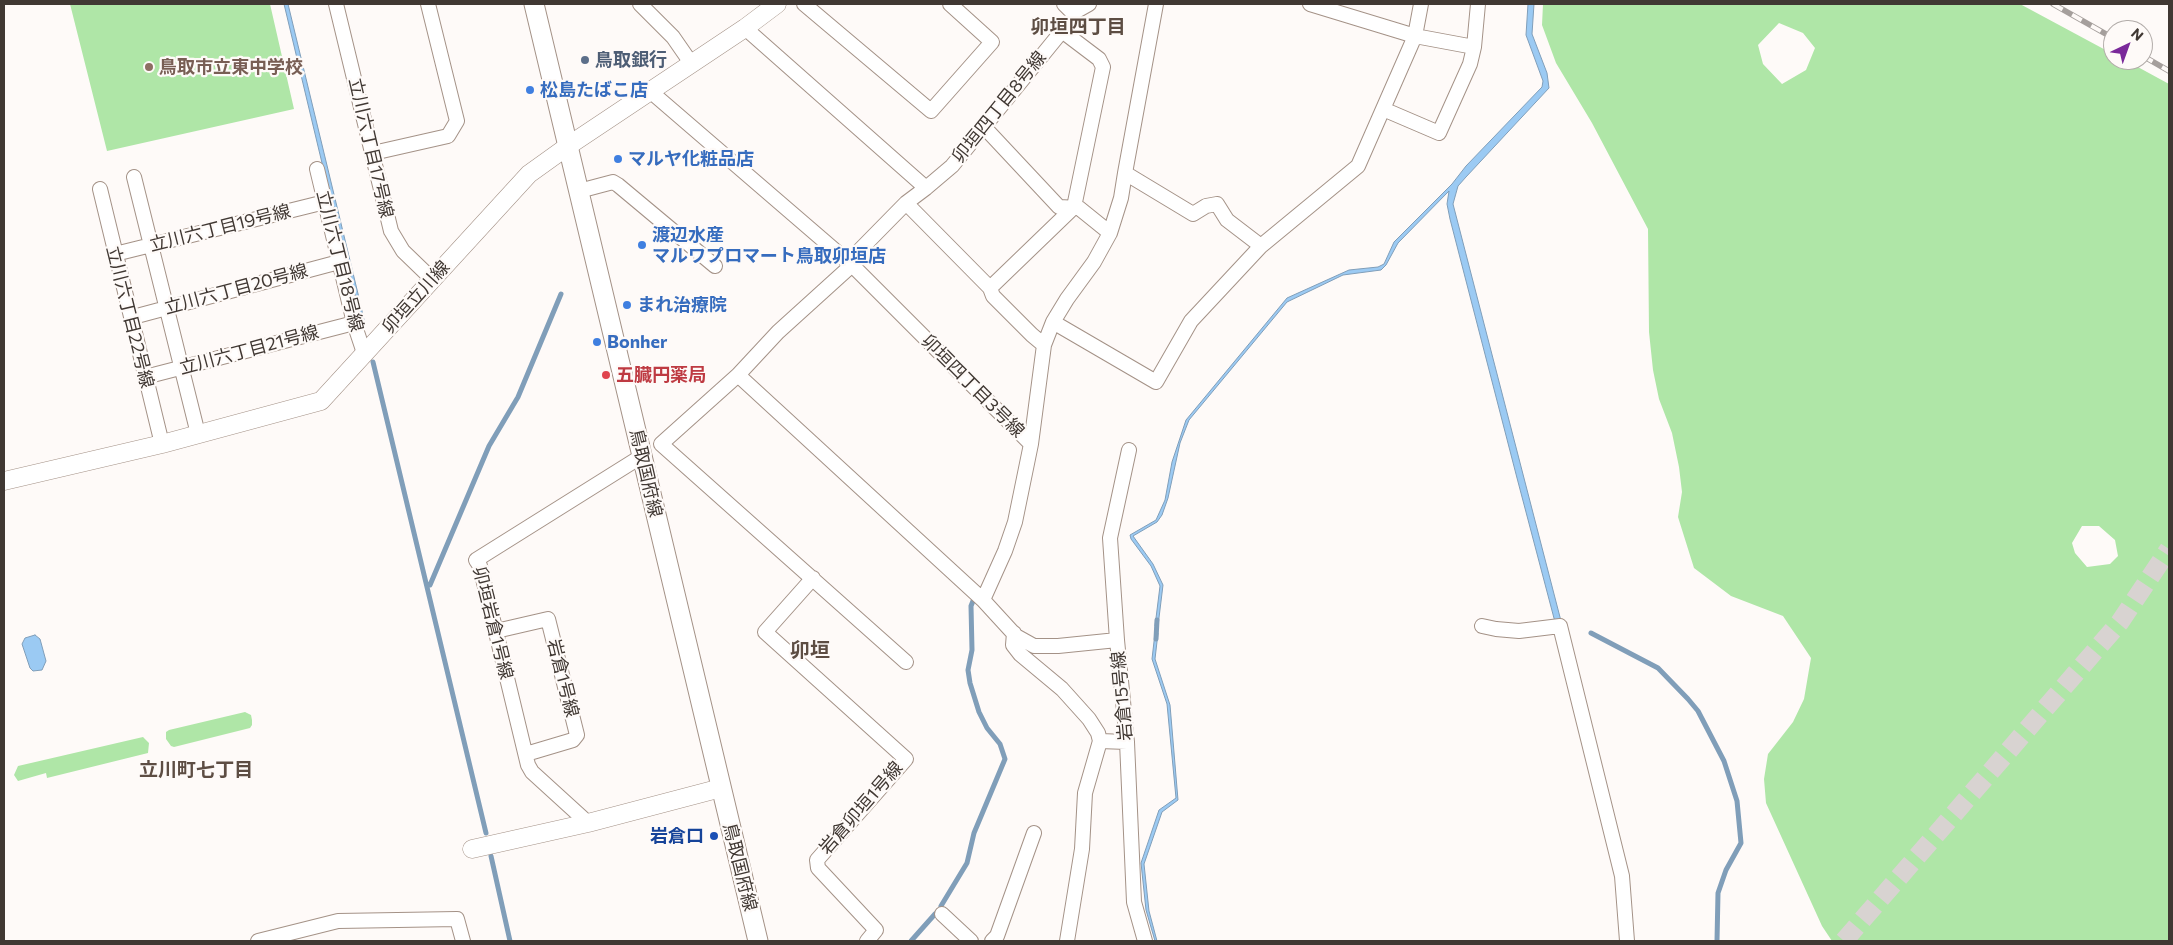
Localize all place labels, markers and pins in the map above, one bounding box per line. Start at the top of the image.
place label: 鳥取銀行 [595,49,667,71]
marker: 鳥取銀行 [579,54,591,66]
place label: 鳥取市立東中学校 [159,56,303,78]
marker: 鳥取市立東中学校 [143,61,155,73]
place label: 松島たばこ店 [540,79,648,101]
marker: 松島たばこ店 [524,84,536,96]
place label: マルヤ化粧品店 [628,148,754,170]
marker: マルヤ化粧品店 [612,153,624,165]
place label: 渡辺水産 マルワプロマート鳥取卯垣店 [652,224,886,266]
marker: 渡辺水産 マルワプロマート鳥取卯垣店 [636,239,648,251]
place label: まれ治療院 [637,294,727,316]
marker: まれ治療院 [621,299,633,311]
place label: Bonher [607,331,667,353]
marker: Bonher [591,336,603,348]
place label: 五臓円薬局 [616,364,706,386]
marker: 五臓円薬局 [600,369,612,381]
place label: 岩倉口 [650,825,704,847]
marker: 岩倉口 [708,830,720,842]

